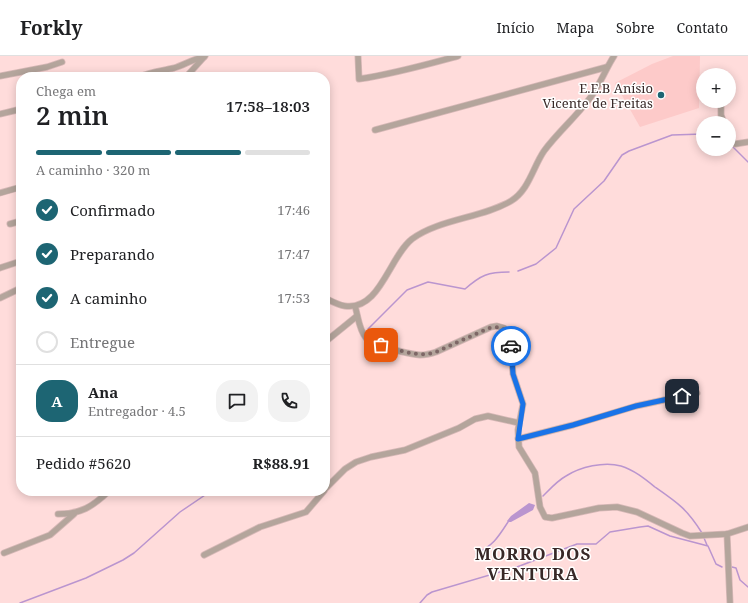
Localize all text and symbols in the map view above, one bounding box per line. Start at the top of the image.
text: Forkly [20,15,82,41]
text: Início [496,18,535,37]
text: Mapa [557,18,594,37]
text: Sobre [616,18,654,37]
text: Contato [676,18,728,37]
map controls [696,68,736,156]
button: + [696,68,736,108]
place label: E.E.B Anísio Vicente de Freitas [542,79,653,112]
text: Chega em [36,82,96,100]
marker: E.E.B Anísio Vicente de Freitas [656,90,666,100]
text: 17:58–18:03 [226,96,310,116]
text: 2 min [36,97,109,133]
button: − [696,116,736,156]
text: A caminho · 320 m [36,161,150,179]
icon: check [36,199,58,221]
text: Confirmado [70,200,155,220]
text: 17:46 [277,201,310,219]
icon: check [36,243,58,265]
text: Preparando [70,244,155,264]
text: 17:47 [277,245,310,263]
icon: check [36,287,58,309]
text: A caminho [70,288,147,308]
text: 17:53 [277,289,310,307]
courier [491,326,531,366]
pin [364,328,398,362]
text: Entregue [70,332,135,352]
icon: bag [370,334,392,356]
icon: car [500,335,522,357]
pin [665,379,699,413]
button: chat [216,380,258,422]
button: phone [268,380,310,422]
text: Ana [88,382,118,402]
icon: home [671,385,693,407]
text: A [51,391,63,411]
text: Entregador · 4.5 [88,402,186,420]
text: Pedido #5620 [36,453,131,473]
text: R$88.91 [253,453,310,473]
district label: MORRO DOS VENTURA [475,542,591,585]

